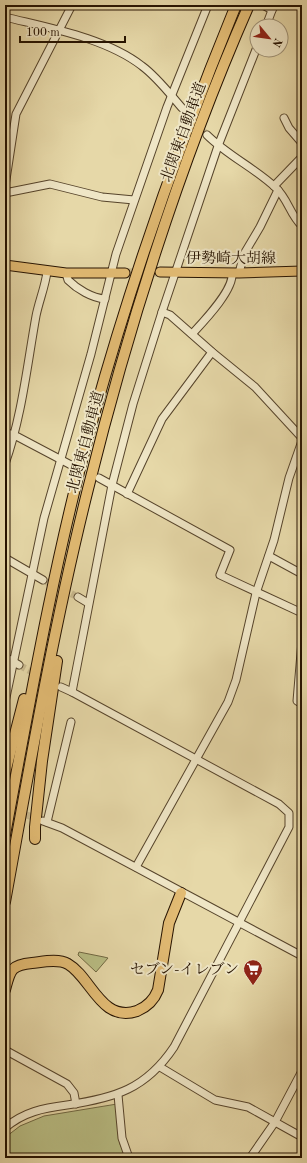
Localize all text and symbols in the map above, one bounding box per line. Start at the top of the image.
scale bar [20,18,125,44]
north arrow [249,18,289,58]
text: 100 m [26,27,60,39]
text: N [269,36,283,49]
street label: 北関東自動車道 [158,80,209,184]
street label: 伊勢崎大胡線 [186,250,276,267]
street label: 北関東自動車道 [64,389,107,495]
supermarket icon: セブン-イレブン [242,958,264,986]
place label: セブン-イレブン [130,961,239,978]

